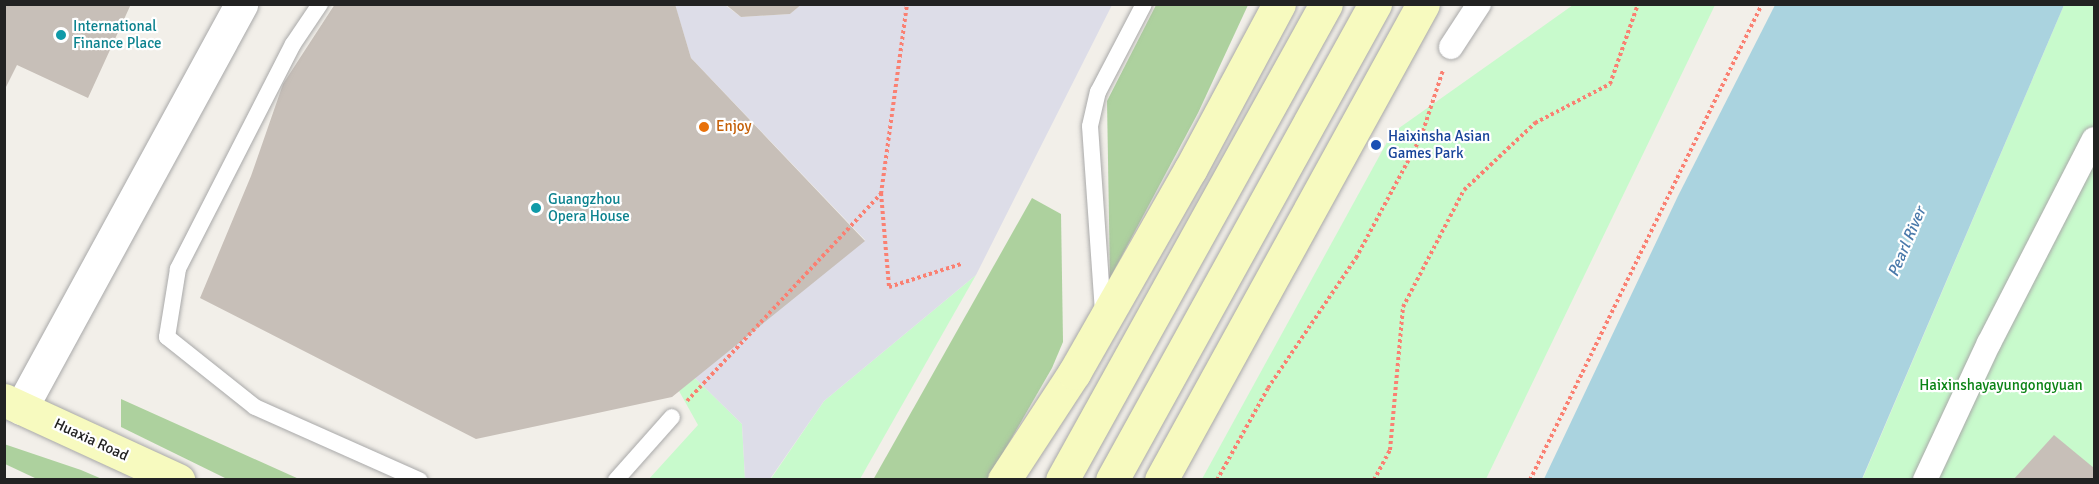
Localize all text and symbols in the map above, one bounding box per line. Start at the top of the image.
place label: International Finance Place [73,17,162,52]
marker: International Finance Place [54,28,68,42]
place label: Enjoy [716,118,751,136]
marker: Enjoy [697,120,711,134]
place label: Haixinsha Asian Games Park [1388,127,1490,162]
marker: Haixinsha Asian Games Park [1369,138,1383,152]
place label: Guangzhou Opera House [548,190,630,225]
marker: Guangzhou Opera House [529,201,543,215]
water label: Pearl River [1884,204,1930,280]
park label: Haixinshayayungongyuan [1919,377,2083,395]
street label: Huaxia Road [51,415,131,465]

